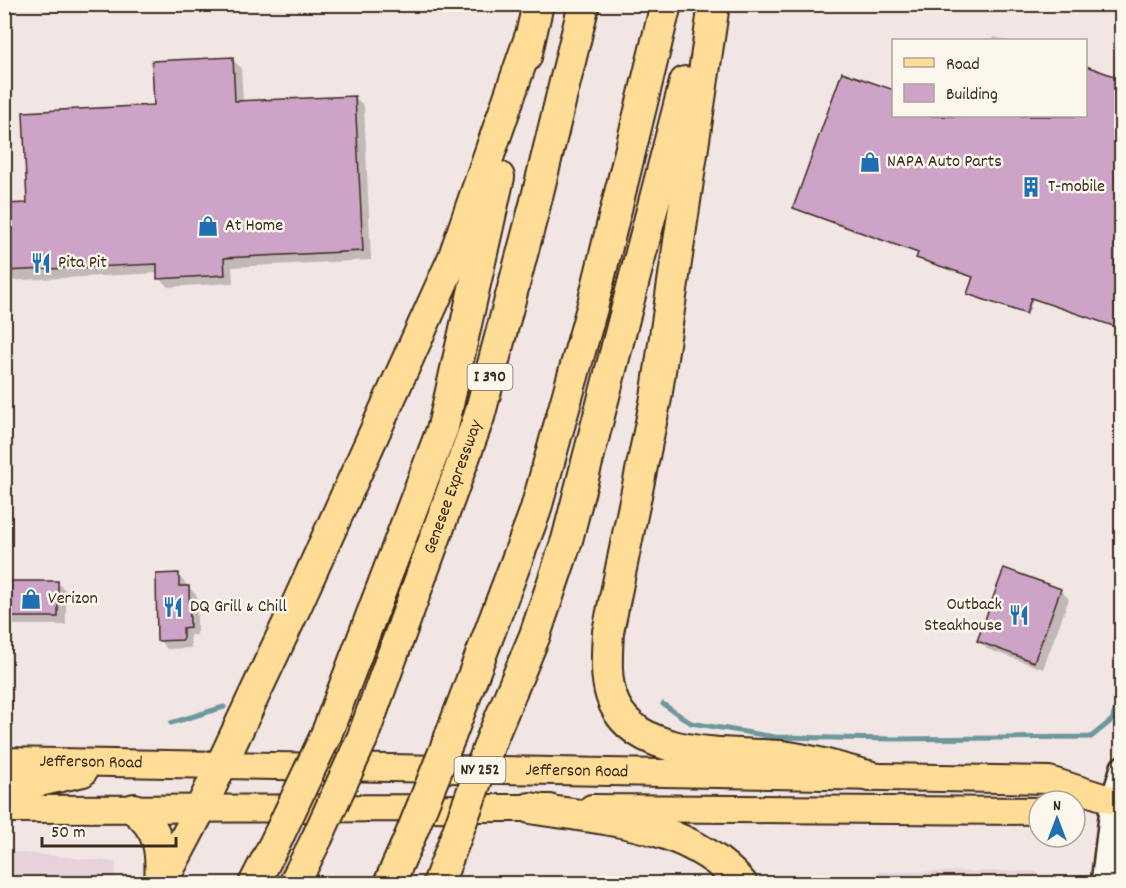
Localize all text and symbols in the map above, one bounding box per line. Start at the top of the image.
legend [892,39,1087,117]
text: Road [946,53,980,78]
text: Building [946,83,998,108]
shop icon: NAPA Auto Parts [858,150,882,174]
place label: NAPA Auto Parts [887,150,1002,175]
building icon: T-mobile [1019,175,1043,199]
place label: T-mobile [1048,175,1105,200]
shop icon: At Home [196,214,220,238]
place label: At Home [225,214,283,239]
restaurant icon: Pita Pit [29,251,53,275]
place label: Pita Pit [58,251,107,276]
road number: I 390 [468,364,512,390]
street label: Genesee Expressway [418,416,490,558]
shop icon: Verizon [19,587,43,611]
place label: Verizon [48,587,98,612]
place label: Outback Steakhouse [924,593,1002,639]
restaurant icon: DQ Grill & Chill [161,595,185,619]
place label: DQ Grill & Chill [190,595,287,620]
restaurant icon: Outback Steakhouse [1007,603,1031,627]
street label: Jefferson Road [39,749,143,776]
road number: NY 252 [454,757,506,783]
street label: Jefferson Road [525,758,629,785]
north arrow [1027,789,1087,849]
text: N [1053,795,1061,818]
scale bar [42,810,176,848]
text: 50 m [51,821,86,846]

